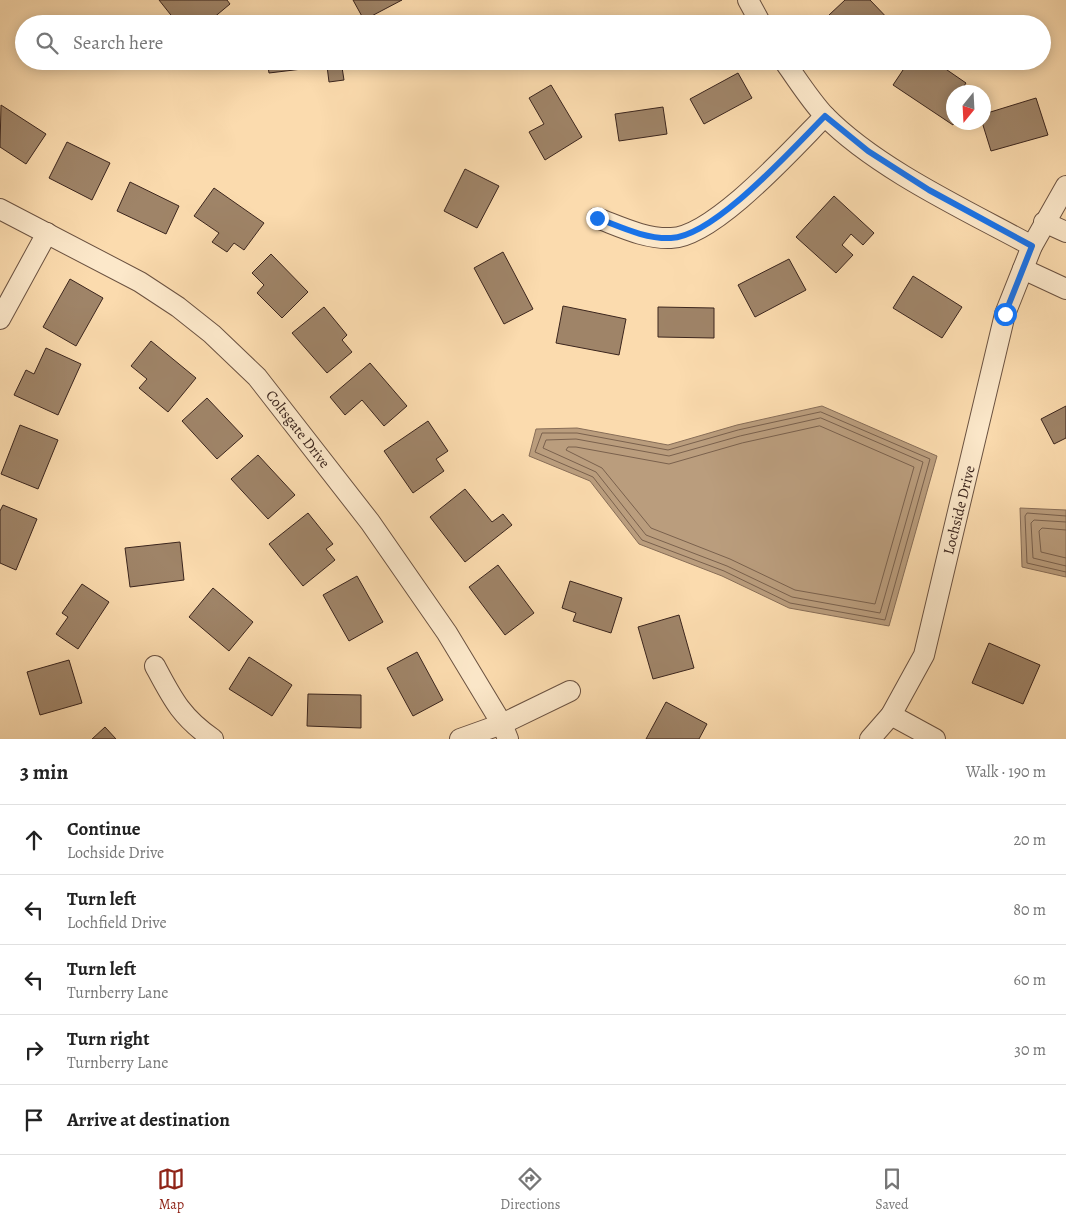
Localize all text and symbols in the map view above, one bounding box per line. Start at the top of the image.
search box [15,15,1051,70]
icon: search [33,29,61,57]
text: Search here [73,30,163,56]
north arrow [946,85,991,130]
route end [586,207,609,230]
route start [994,303,1017,326]
street label: Coltsgate Drive [261,386,335,472]
street label: Lochside Drive [938,463,980,557]
text: 3 min [20,758,68,786]
text: Walk · 190 m [966,761,1046,783]
text: Continue [67,816,141,842]
icon: ahead [20,826,48,854]
text: 20 m [1013,829,1046,851]
text: Lochside Drive [67,842,164,864]
text: Turn left [67,886,136,912]
icon: left [20,896,48,924]
text: 80 m [1013,899,1046,921]
text: Lochfield Drive [67,912,167,934]
text: Turn left [67,956,136,982]
icon: left [20,966,48,994]
text: 60 m [1014,969,1046,991]
text: Turnberry Lane [67,982,168,1004]
text: Turn right [67,1026,149,1052]
icon: right [20,1036,48,1064]
text: 30 m [1014,1039,1046,1061]
text: Turnberry Lane [67,1052,168,1074]
icon: arrive [20,1106,48,1134]
text: Arrive at destination [67,1107,230,1133]
tab: Map [157,1165,185,1214]
tab: Directions [500,1165,560,1214]
tab: Saved [875,1165,909,1214]

